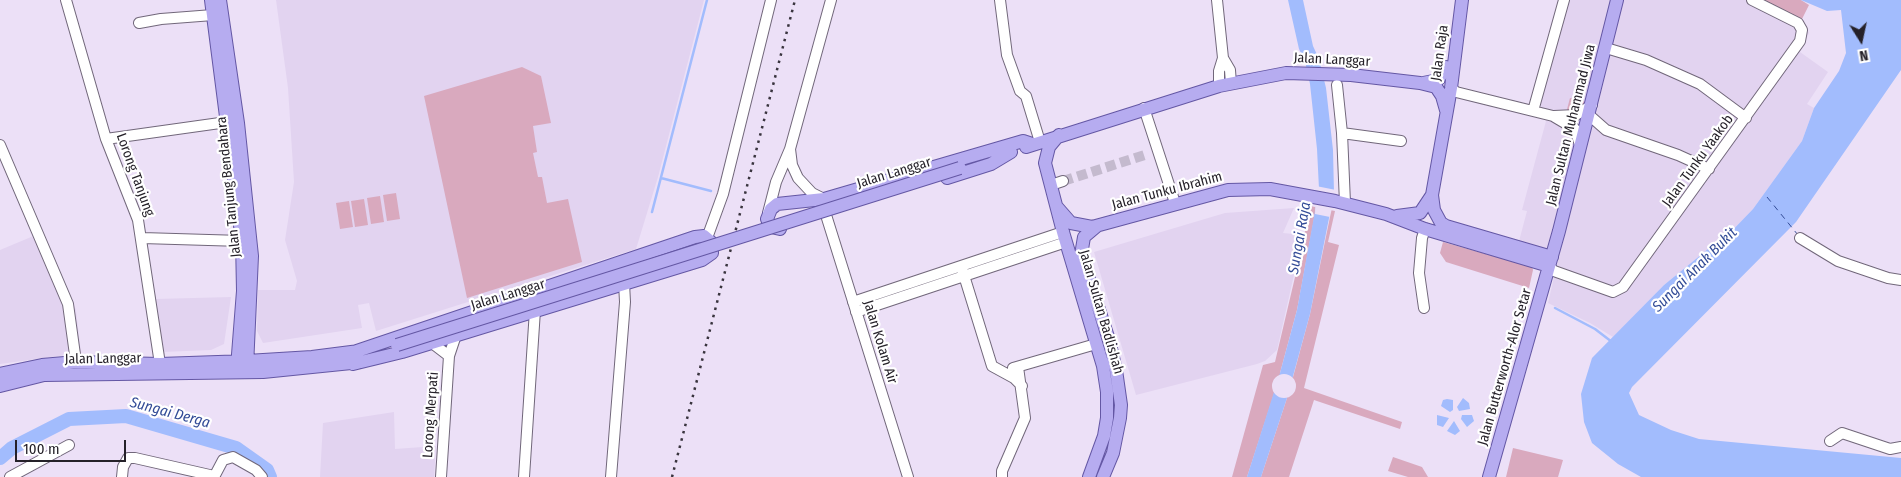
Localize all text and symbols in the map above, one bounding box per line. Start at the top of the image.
north arrow [1836,15,1886,65]
street label: Jalan Raja [1428,24,1452,82]
street label: Jalan Sultan Muhammad Jiwa [1543,43,1599,207]
text: N [1858,46,1869,64]
street label: Jalan Langgar [1293,50,1371,70]
street label: Jalan Tunku Yaakob [1659,112,1737,210]
street label: Jalan Tanjung Bendahara [213,116,245,258]
street label: Lorong Tanjung [112,131,158,219]
street label: Jalan Langgar [855,154,933,192]
street label: Jalan Tunku Ibrahim [1110,168,1224,214]
water label: Sungai Raja [1285,200,1315,276]
water label: Sungai Anak Bukit [1649,224,1741,316]
street label: Jalan Sultan Badlishah [1075,248,1127,376]
street label: Jalan Langgar [469,276,547,314]
street label: Jalan Butterworth-Alor Setar [1475,287,1535,447]
street label: Jalan Kolam Air [859,298,901,386]
street label: Jalan Langgar [65,350,141,368]
street label: Lorong Merpati [420,371,442,459]
water label: Sungai Derga [128,394,212,432]
scale bar [18,430,129,462]
text: 100 m [23,440,60,458]

